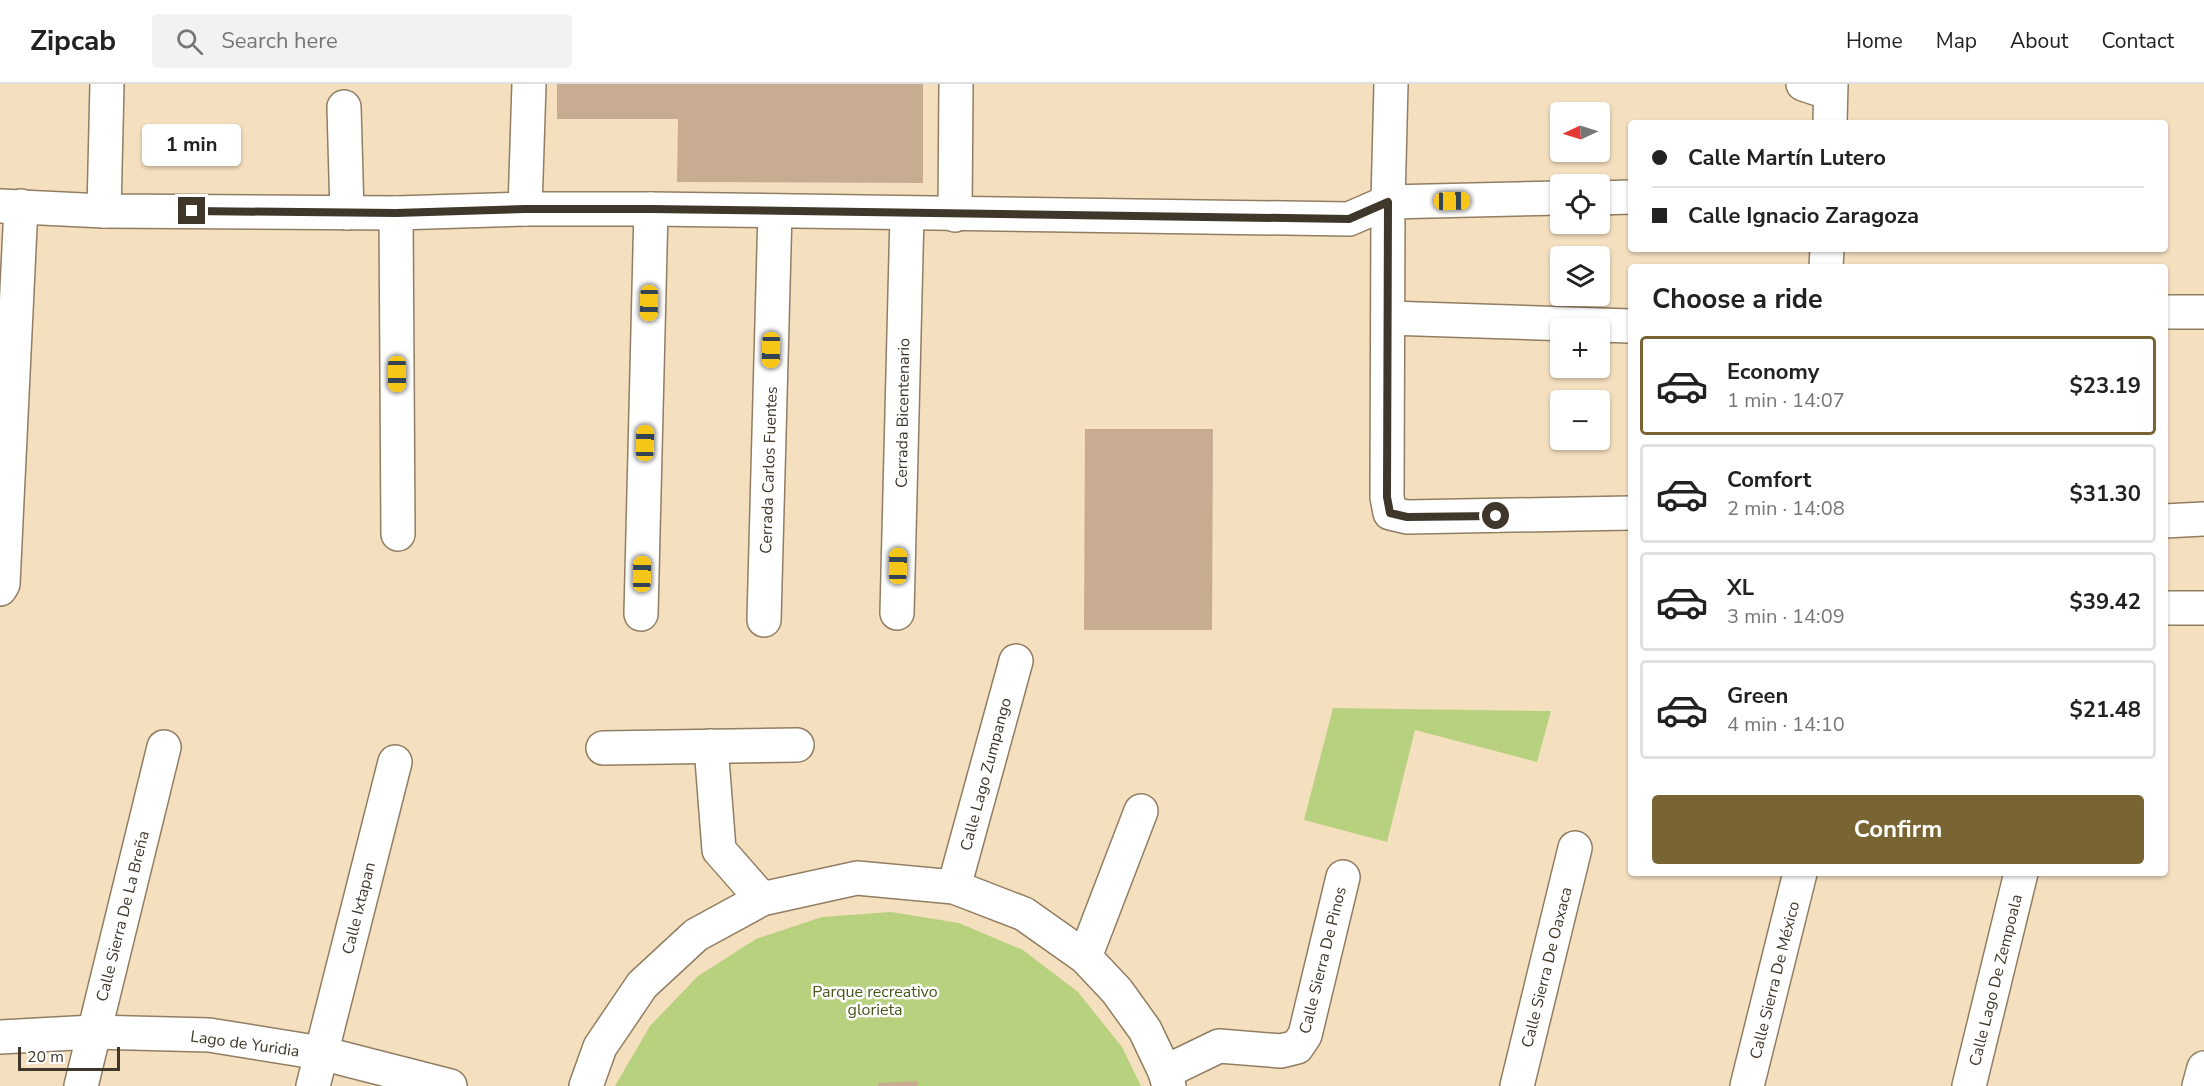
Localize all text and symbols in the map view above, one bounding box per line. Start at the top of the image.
search box [152,14,572,68]
text: Zipcab [30,22,116,60]
icon: search [173,25,206,58]
text: Search here [221,26,338,56]
text: Home [1846,27,1903,55]
text: Map [1936,27,1977,55]
text: About [2010,27,2068,55]
text: Contact [2101,27,2174,55]
north arrow [1550,102,1610,162]
map controls [1550,102,1610,450]
callout: 1 min [142,124,242,166]
text: 1 min [166,131,217,158]
text: Calle Martín Lutero [1688,143,1886,173]
button: locate [1550,174,1610,234]
car [1434,192,1470,210]
route end [178,197,205,224]
text: Calle Ignacio Zaragoza [1688,201,1919,231]
button: layers [1550,246,1610,306]
text: Choose a ride [1652,281,1823,318]
car [640,285,658,321]
button: + [1550,318,1610,378]
car [762,332,780,368]
street label: Cerrada Bicentenario [891,338,915,488]
car [388,356,406,392]
text: Economy [1727,357,1819,387]
icon: car [1655,359,1709,413]
text: $23.19 [2070,371,2141,401]
street label: Cerrada Carlos Fuentes [755,386,783,554]
text: 1 min · 14:07 [1727,387,1845,414]
button: − [1550,390,1610,450]
car [636,425,654,461]
text: Comfort [1727,465,1811,495]
icon: car [1655,467,1709,521]
text: $31.30 [2070,479,2141,509]
text: 2 min · 14:08 [1727,495,1845,522]
route start [1482,502,1509,529]
car [889,548,907,584]
car [633,556,651,592]
text: XL [1727,573,1754,603]
icon: car [1655,575,1709,629]
text: $39.42 [2070,587,2141,617]
text: 3 min · 14:09 [1727,603,1845,630]
text: Green [1727,681,1788,711]
icon: car [1655,683,1709,737]
street label: Calle Lago Zumpango [955,695,1017,853]
text: $21.48 [2070,695,2141,725]
text: 4 min · 14:10 [1727,711,1845,738]
button: Confirm [1652,795,2144,864]
street label: Calle Sierra De La Breña [91,829,155,1004]
street label: Calle Ixtapan [337,860,381,957]
street label: Calle Sierra De Pinos [1294,884,1352,1036]
street label: Calle Sierra De Oaxaca [1516,885,1578,1050]
street label: Calle Lago De Zempoala [1964,892,2028,1068]
street label: Calle Sierra De México [1745,899,1805,1061]
park label: Parque recreativo glorieta [812,981,938,1021]
street label: Lago de Yuridia [189,1025,301,1063]
scale bar [18,1044,120,1072]
text: 20 m [27,1046,64,1068]

